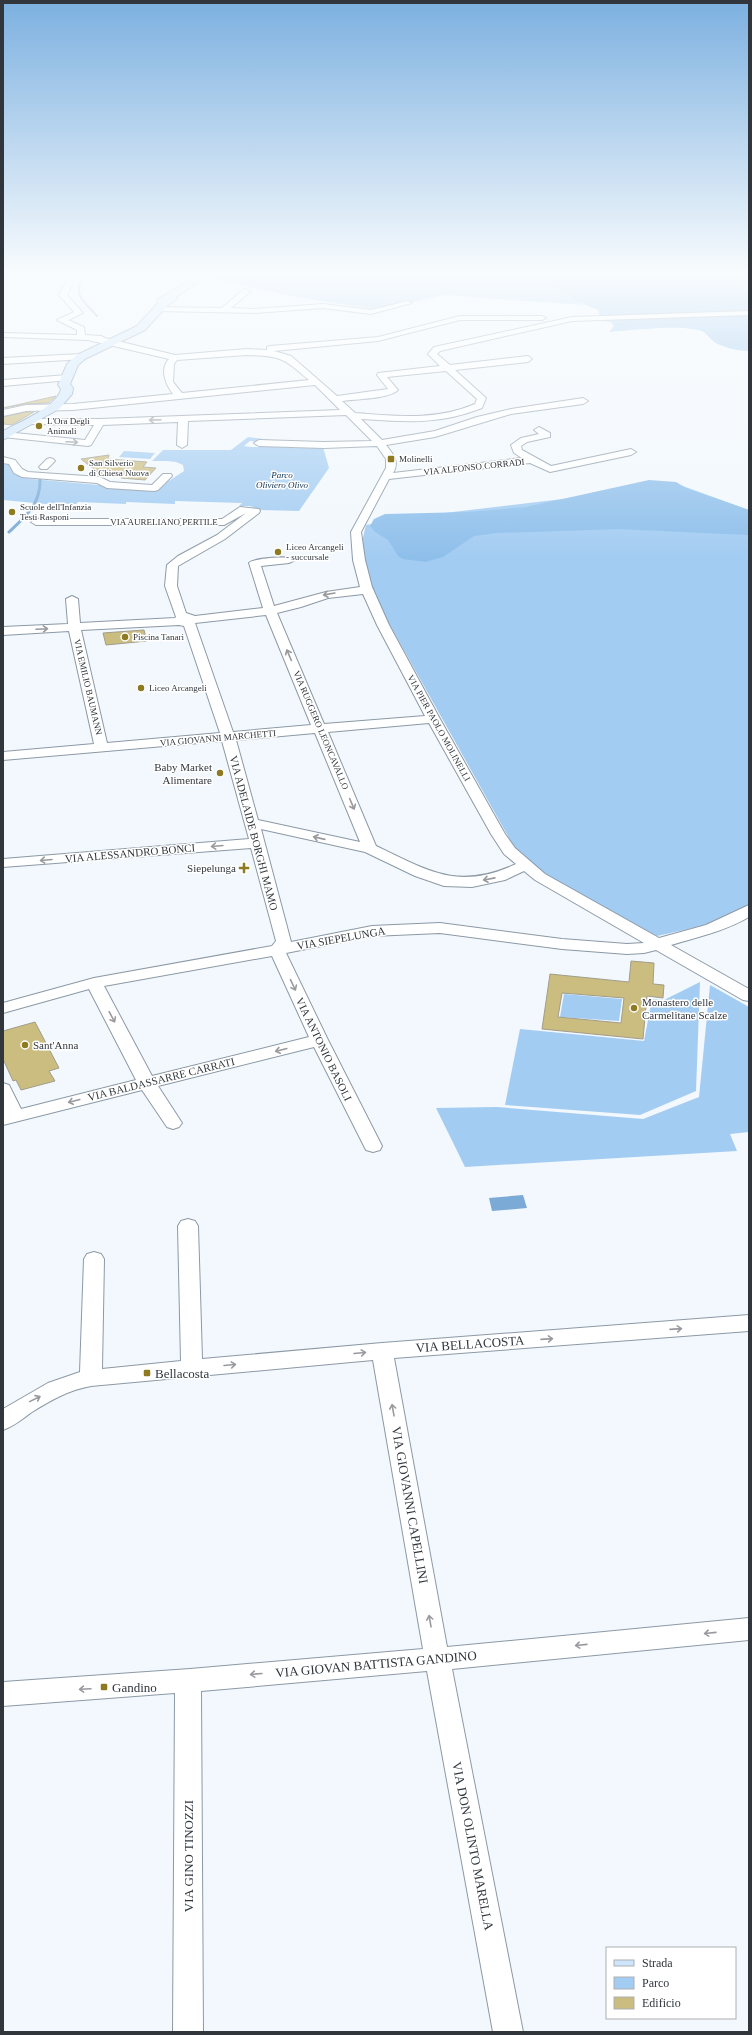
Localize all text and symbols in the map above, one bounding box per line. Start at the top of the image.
place label: L'Ora Degli Animali [47,416,90,436]
one-way arrow [149,416,162,423]
marker: L'Ora Degli Animali [34,421,44,431]
one-way arrow [65,438,78,445]
marker: Molinelli [386,454,396,464]
place label: Molinelli [399,454,433,464]
street label: VIA ALFONSO CORRADI [423,457,525,477]
place label: San Silverio di Chiesa Nuova [89,458,149,478]
marker: San Silverio di Chiesa Nuova [76,463,86,473]
park label: Parco Oliviero Olivo [256,470,308,490]
place label: Scuole dell'Infanzia Testi Rasponi [20,502,91,522]
marker: Scuole dell'Infanzia Testi Rasponi [7,507,17,517]
street label: VIA AURELIANO PERTILE [110,517,218,527]
place label: Liceo Arcangeli - succursale [286,542,344,562]
marker: Liceo Arcangeli - succursale [273,547,283,557]
one-way arrow [323,591,336,599]
one-way arrow [35,625,48,632]
marker: Piscina Tanari [120,632,130,642]
place label: Piscina Tanari [133,632,184,642]
street label: VIA EMILIO BAUMANN [72,638,104,736]
one-way arrow [285,649,292,661]
street label: VIA RUGGERO LEONCAVALLO [291,669,351,791]
street label: VIA PIER PAOLO MOLINELLI [406,673,472,783]
marker: Liceo Arcangeli [136,683,146,693]
place label: Liceo Arcangeli [149,683,207,693]
street label: VIA GIOVANNI MARCHETTI [160,728,276,748]
street label: VIA ADELAIDE BORGHI MAMO [228,754,280,912]
place label: Baby Market Alimentare [154,761,212,786]
marker: Baby Market Alimentare [215,768,225,778]
one-way arrow [348,798,356,810]
one-way arrow [313,833,326,841]
street label: VIA ALESSANDRO BONCI [64,841,196,865]
one-way arrow [211,842,224,849]
one-way arrow [40,856,53,863]
place label: Siepelunga [187,862,236,874]
marker: Siepelunga [239,863,249,873]
one-way arrow [483,875,496,883]
street label: VIA SIEPELUNGA [296,924,386,952]
one-way arrow [290,979,297,991]
street label: VIA ANTONIO BASOLI [294,995,354,1103]
place label: Monastero delle Carmelitane Scalze [642,996,727,1021]
marker: Monastero delle Carmelitane Scalze [629,1003,639,1013]
one-way arrow [109,1011,116,1023]
place label: Sant'Anna [33,1039,78,1051]
marker: Sant'Anna [20,1040,30,1050]
one-way arrow [275,1046,288,1054]
street label: VIA BALDASSARRE CARRATI [86,1055,236,1103]
one-way arrow [68,1098,81,1106]
one-way arrow [669,1325,682,1332]
street label: VIA BELLACOSTA [415,1333,526,1355]
one-way arrow [540,1335,553,1342]
one-way arrow [353,1349,366,1357]
one-way arrow [223,1361,236,1368]
place label: Bellacosta [155,1366,209,1381]
marker: Bellacosta [142,1368,152,1378]
one-way arrow [29,1395,41,1402]
one-way arrow [388,1404,396,1417]
street label: VIA GIOVANNI CAPELLINI [389,1425,431,1585]
one-way arrow [426,1615,434,1628]
one-way arrow [704,1629,717,1636]
one-way arrow [575,1642,588,1649]
street label: VIA GIOVAN BATTISTA GANDINO [275,1648,477,1680]
one-way arrow [250,1671,263,1678]
place label: Gandino [112,1680,157,1695]
marker: Gandino [99,1682,109,1692]
one-way arrow [79,1685,92,1692]
street label: VIA DON OLINTO MARELLA [449,1761,497,1932]
street label: VIA GINO TINOZZI [181,1800,196,1912]
legend [606,1947,736,2019]
text: Strada [642,1956,673,1970]
text: Parco [642,1976,669,1990]
text: Edificio [642,1996,681,2010]

